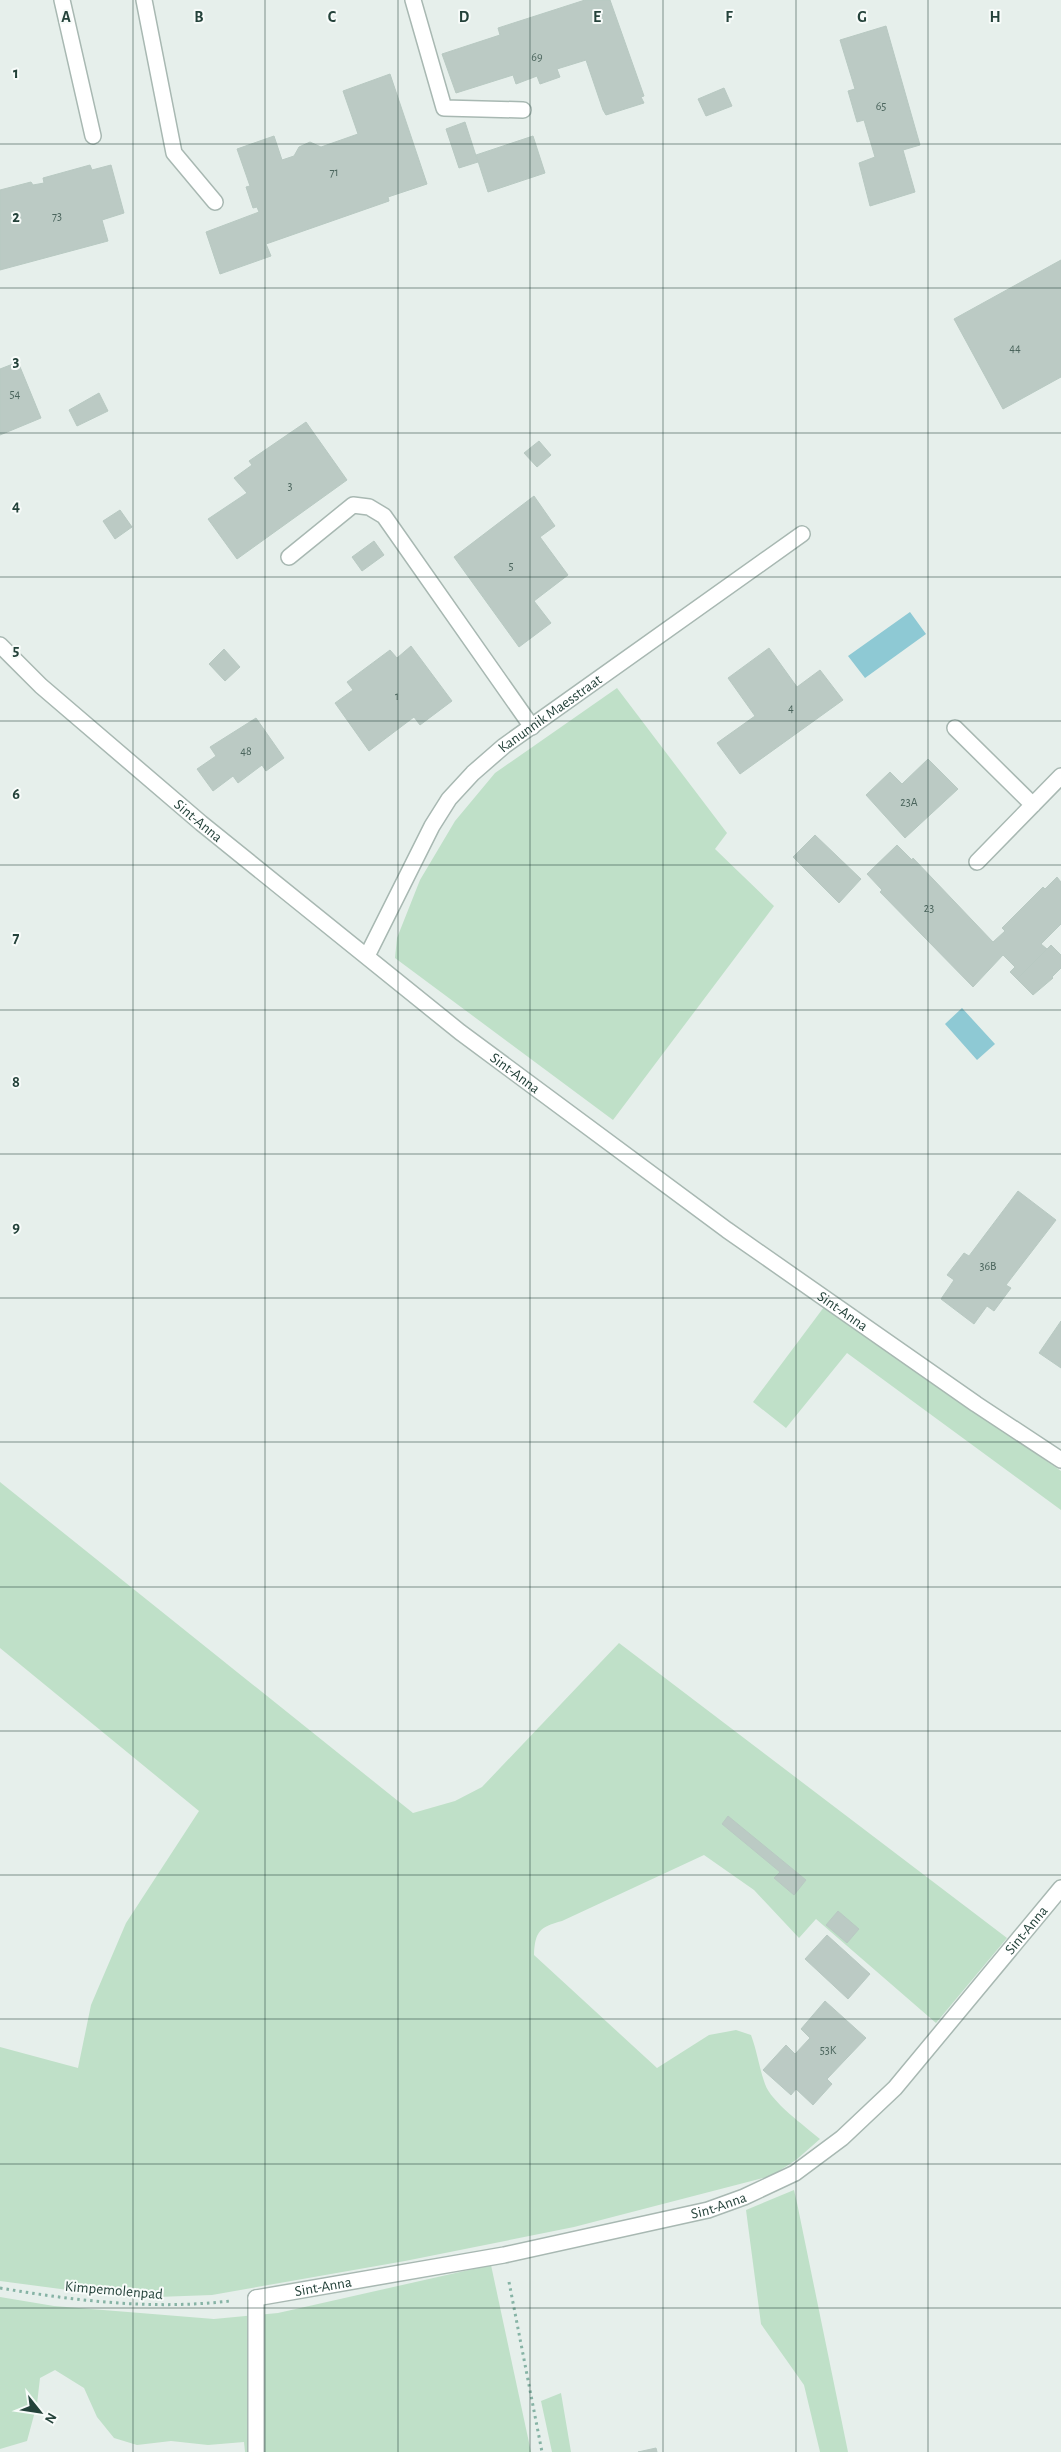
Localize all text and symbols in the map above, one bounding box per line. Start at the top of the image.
text: A [61,9,71,25]
text: B [194,9,204,25]
text: C [328,9,337,25]
text: D [459,9,470,25]
text: E [593,9,601,25]
text: F [725,9,733,25]
text: G [857,9,867,25]
text: H [989,9,1001,25]
house number: 69 [531,51,543,63]
text: 1 [13,65,19,81]
house number: 65 [876,100,886,112]
house number: 71 [329,166,339,178]
text: 2 [12,209,20,225]
house number: 73 [52,210,62,222]
house number: 44 [1009,342,1021,354]
text: 3 [13,353,20,369]
house number: 54 [10,388,21,400]
house number: 3 [288,480,293,492]
text: 4 [12,498,20,514]
house number: 5 [508,560,514,572]
text: 5 [13,642,20,658]
street label: Kanunnik Maesstraat [495,672,605,756]
house number: 1 [395,690,399,702]
house number: 4 [788,702,794,714]
house number: 48 [240,745,252,757]
text: 6 [12,786,20,802]
house number: 23A [900,796,918,808]
street label: Sint-Anna [171,797,225,845]
house number: 23 [924,902,934,914]
text: 7 [13,930,20,946]
street label: Sint-Anna [487,1050,542,1097]
text: 8 [12,1074,20,1090]
text: 9 [12,1219,20,1235]
house number: 36B [979,1260,997,1272]
street label: Sint-Anna [814,1289,870,1334]
street label: Sint-Anna [1002,1903,1051,1957]
house number: 53K [820,2044,837,2056]
street label: Sint-Anna [689,2190,749,2222]
street label: Sint-Anna [293,2275,353,2299]
street label: Kimpemolenpad [64,2279,164,2302]
north arrow [15,2387,65,2437]
text: N [42,2410,59,2426]

